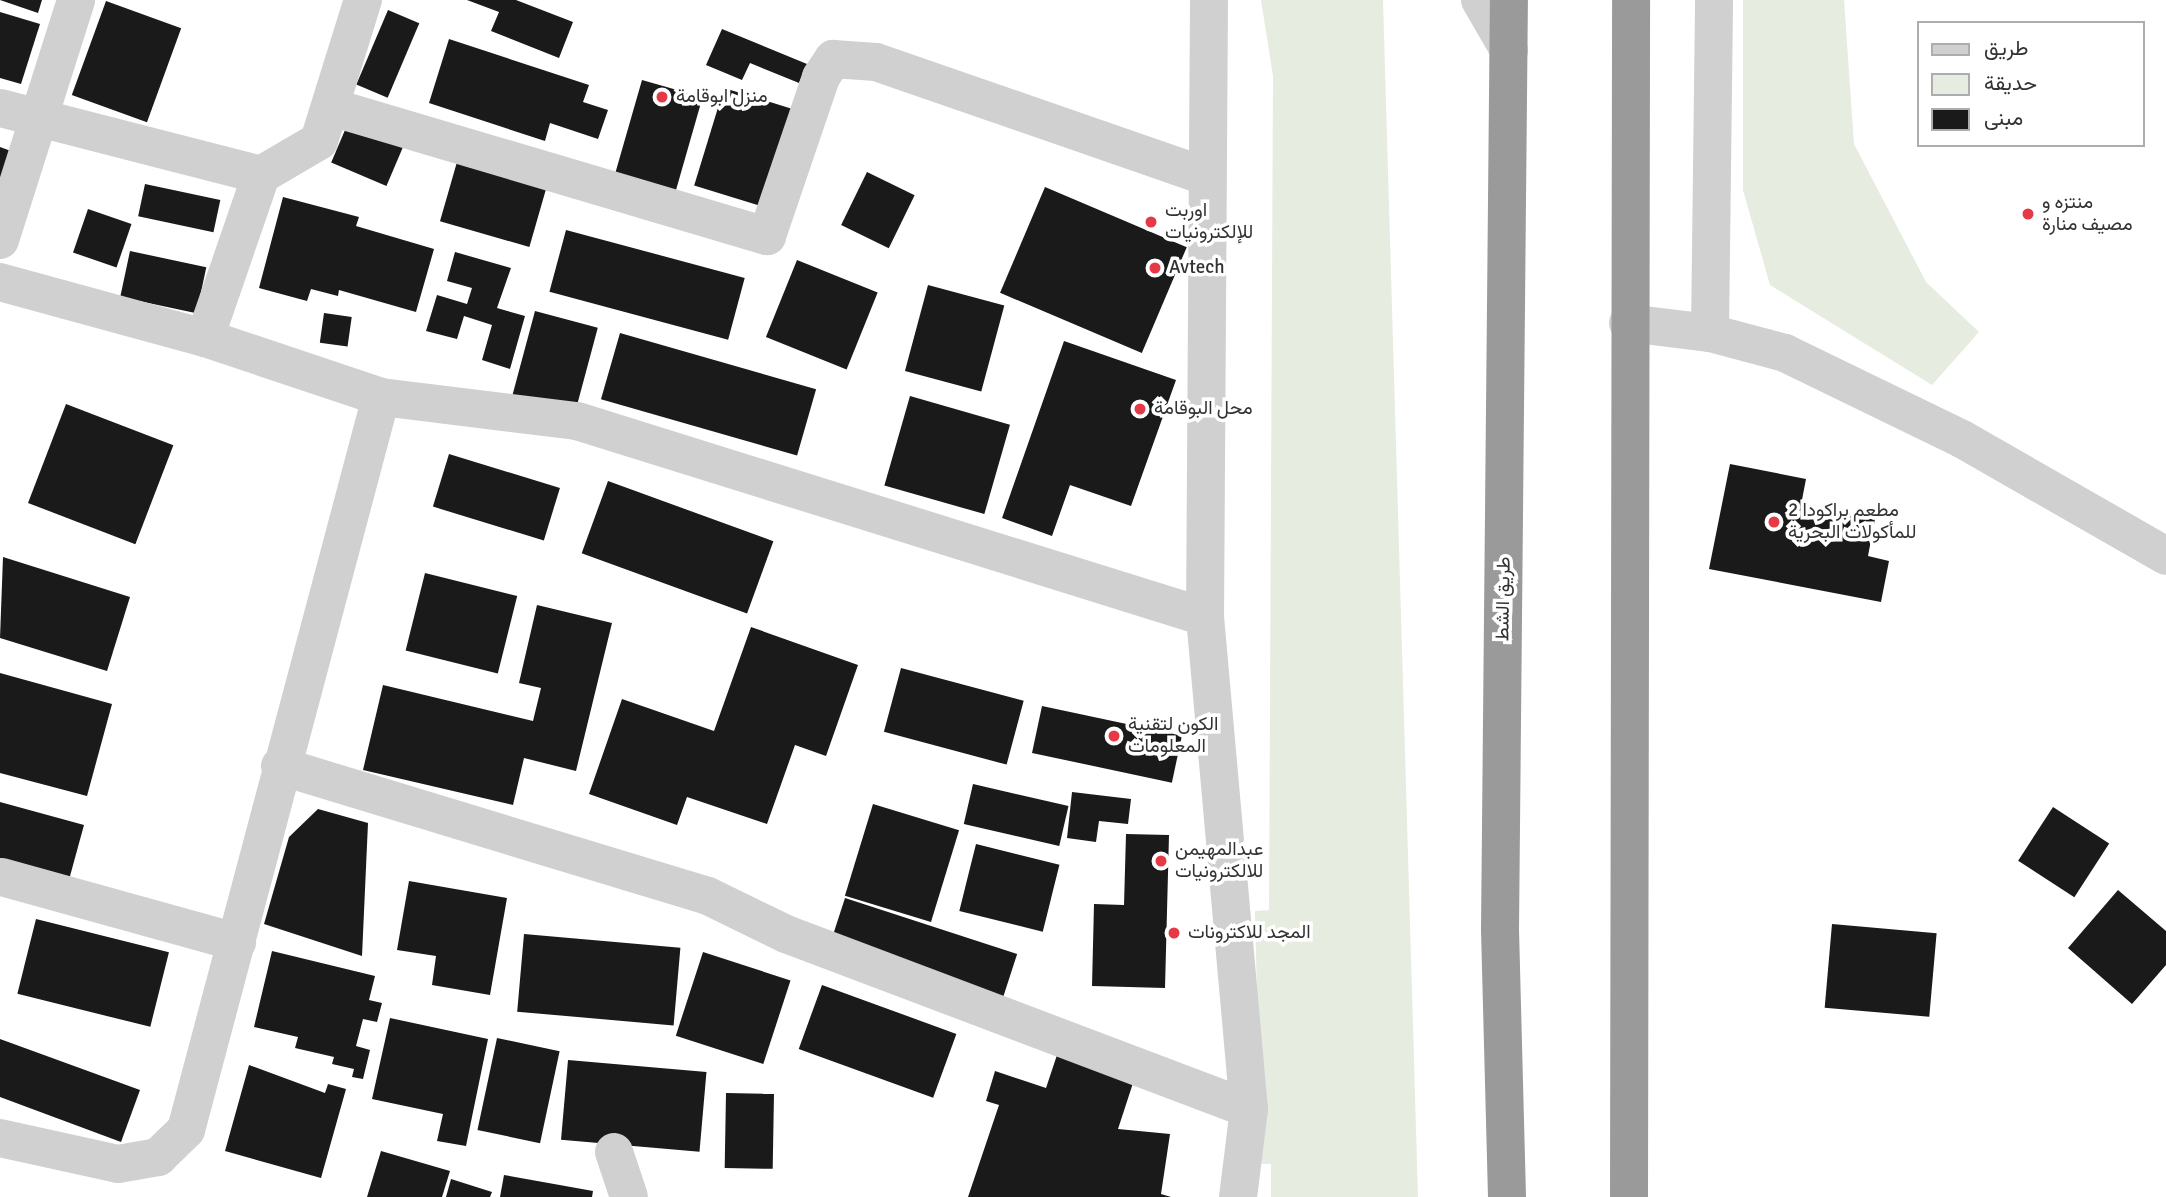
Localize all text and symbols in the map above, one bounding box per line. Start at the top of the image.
legend [1918,21,2145,147]
text: طريق [1984,35,2029,61]
text: حديقة [1984,70,2037,96]
place label: منزل ابوقامة [676,86,768,108]
marker: منزل ابوقامة [654,89,670,105]
text: مبنى [1984,105,2023,131]
place label: منتزه و مصيف منارة [2042,192,2133,236]
place label: اوربت للإلكترونيات [1165,200,1253,244]
marker: منتزه و مصيف منارة [2020,206,2036,222]
marker: اوربت للإلكترونيات [1143,214,1159,230]
place label: Avtech [1169,257,1225,279]
marker: Avtech [1147,260,1163,276]
place label: محل البوقامة [1154,398,1253,420]
marker: محل البوقامة [1132,401,1148,417]
place label: مطعم براكودا 2 للمأكولات البحرية [1788,500,1916,544]
marker: مطعم براكودا 2 للمأكولات البحرية [1766,514,1782,530]
street label: طريق الشط [1492,556,1516,642]
place label: الكون لتقنية المعلومات [1128,714,1218,758]
marker: الكون لتقنية المعلومات [1106,728,1122,744]
place label: عبدالمهيمن للالكترونيات [1175,839,1263,883]
marker: عبدالمهيمن للالكترونيات [1153,853,1169,869]
place label: المجد للاكترونات [1188,922,1311,944]
marker: المجد للاكترونات [1166,925,1182,941]

